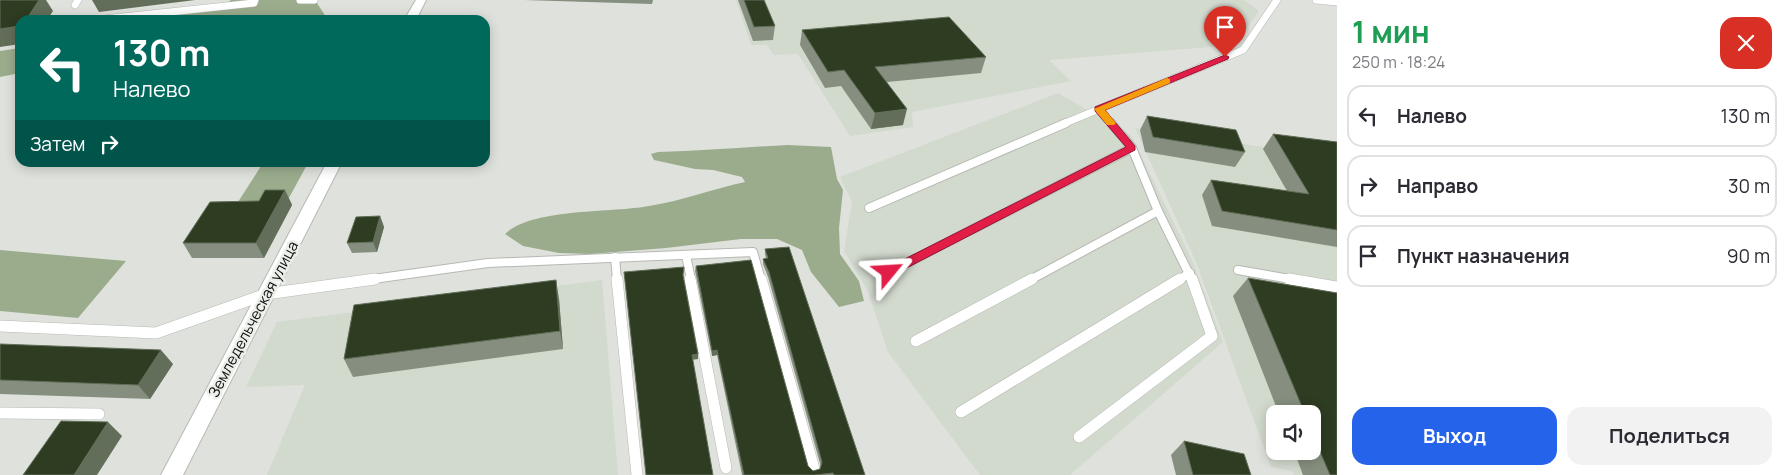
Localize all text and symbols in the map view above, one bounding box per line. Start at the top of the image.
pin [1204,6,1246,57]
text: 1 мин [1352,11,1430,52]
icon: arrive [1211,13,1239,41]
button: close [1720,17,1772,69]
text: 130 m [113,29,210,77]
icon: left [30,35,95,100]
text: 250 m · 18:24 [1352,51,1445,73]
text: Налево [113,74,191,104]
icon: left [1354,102,1382,130]
text: Налево [1397,103,1467,129]
text: 130 m [1721,103,1770,129]
icon: right [95,130,123,158]
text: Затем [30,131,85,157]
icon: right [1354,172,1382,200]
text: Направо [1397,173,1478,199]
text: 30 m [1728,173,1770,199]
street label: Земледельческая улица [203,237,303,401]
icon: arrive [1354,242,1382,270]
text: Пункт назначения [1397,243,1570,269]
text: 90 m [1727,243,1770,269]
position arrow [862,245,914,297]
map controls [1266,405,1321,460]
button: sound [1266,405,1321,460]
button: Выход [1352,407,1557,465]
button: Поделиться [1567,407,1772,465]

